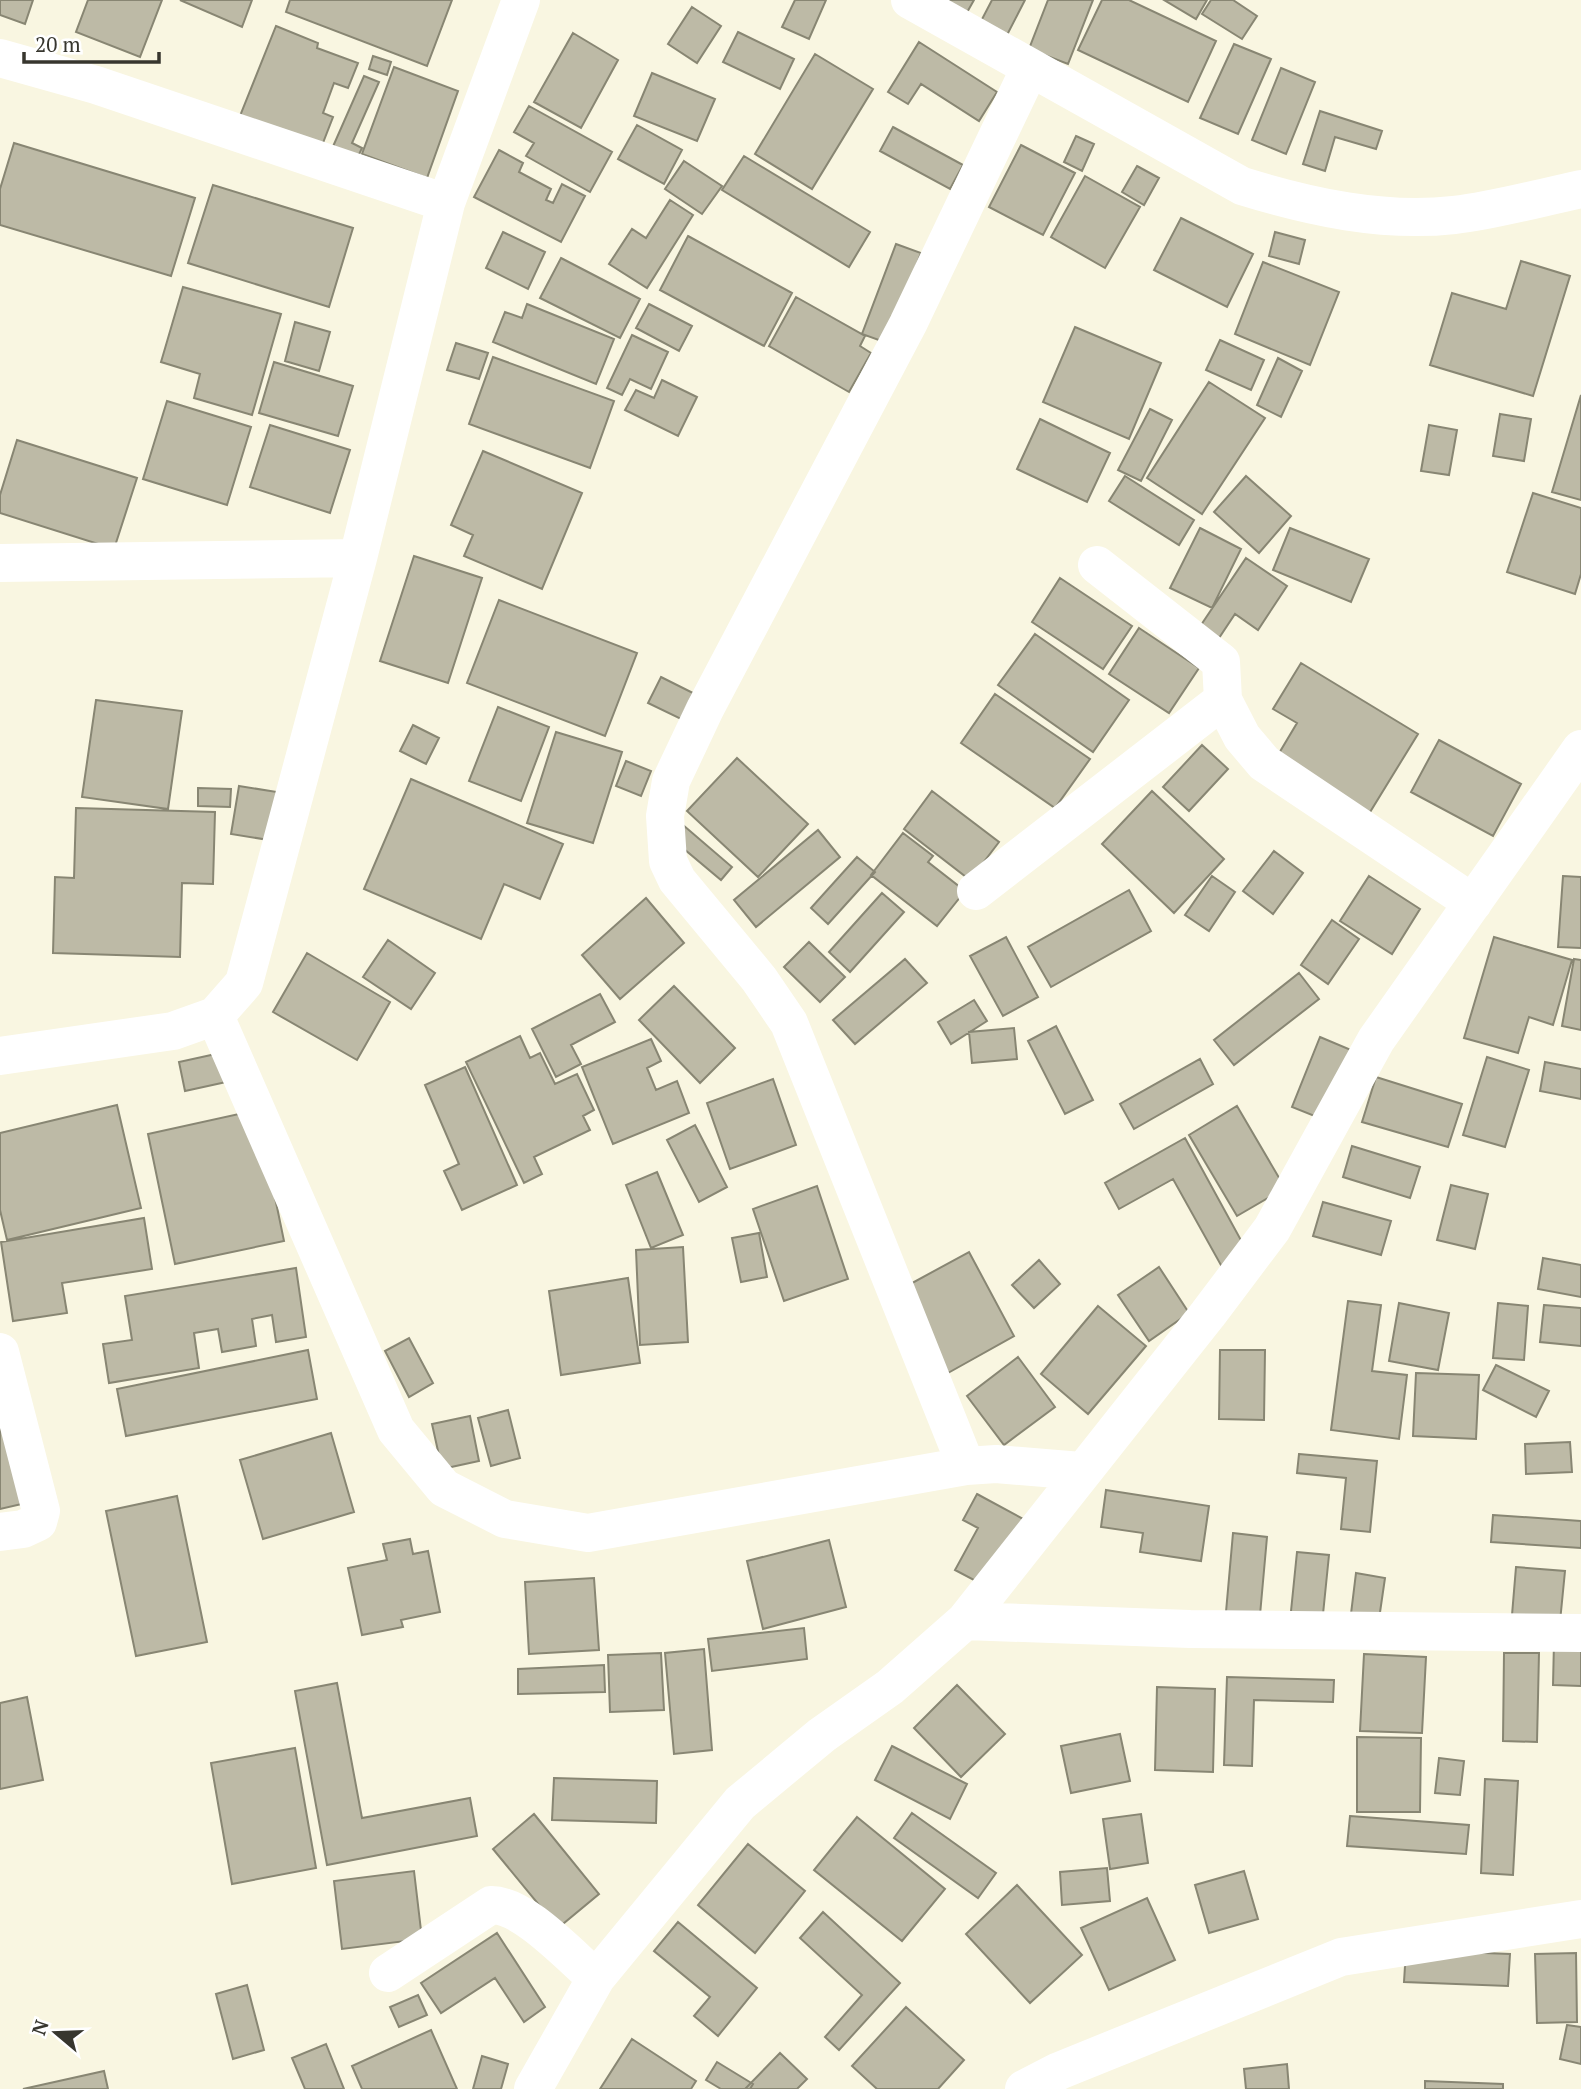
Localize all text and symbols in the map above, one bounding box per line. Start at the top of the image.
scale bar [24,21,159,65]
text: 20 m [35,30,81,58]
north arrow [21,1998,91,2068]
text: N [25,2016,54,2038]

